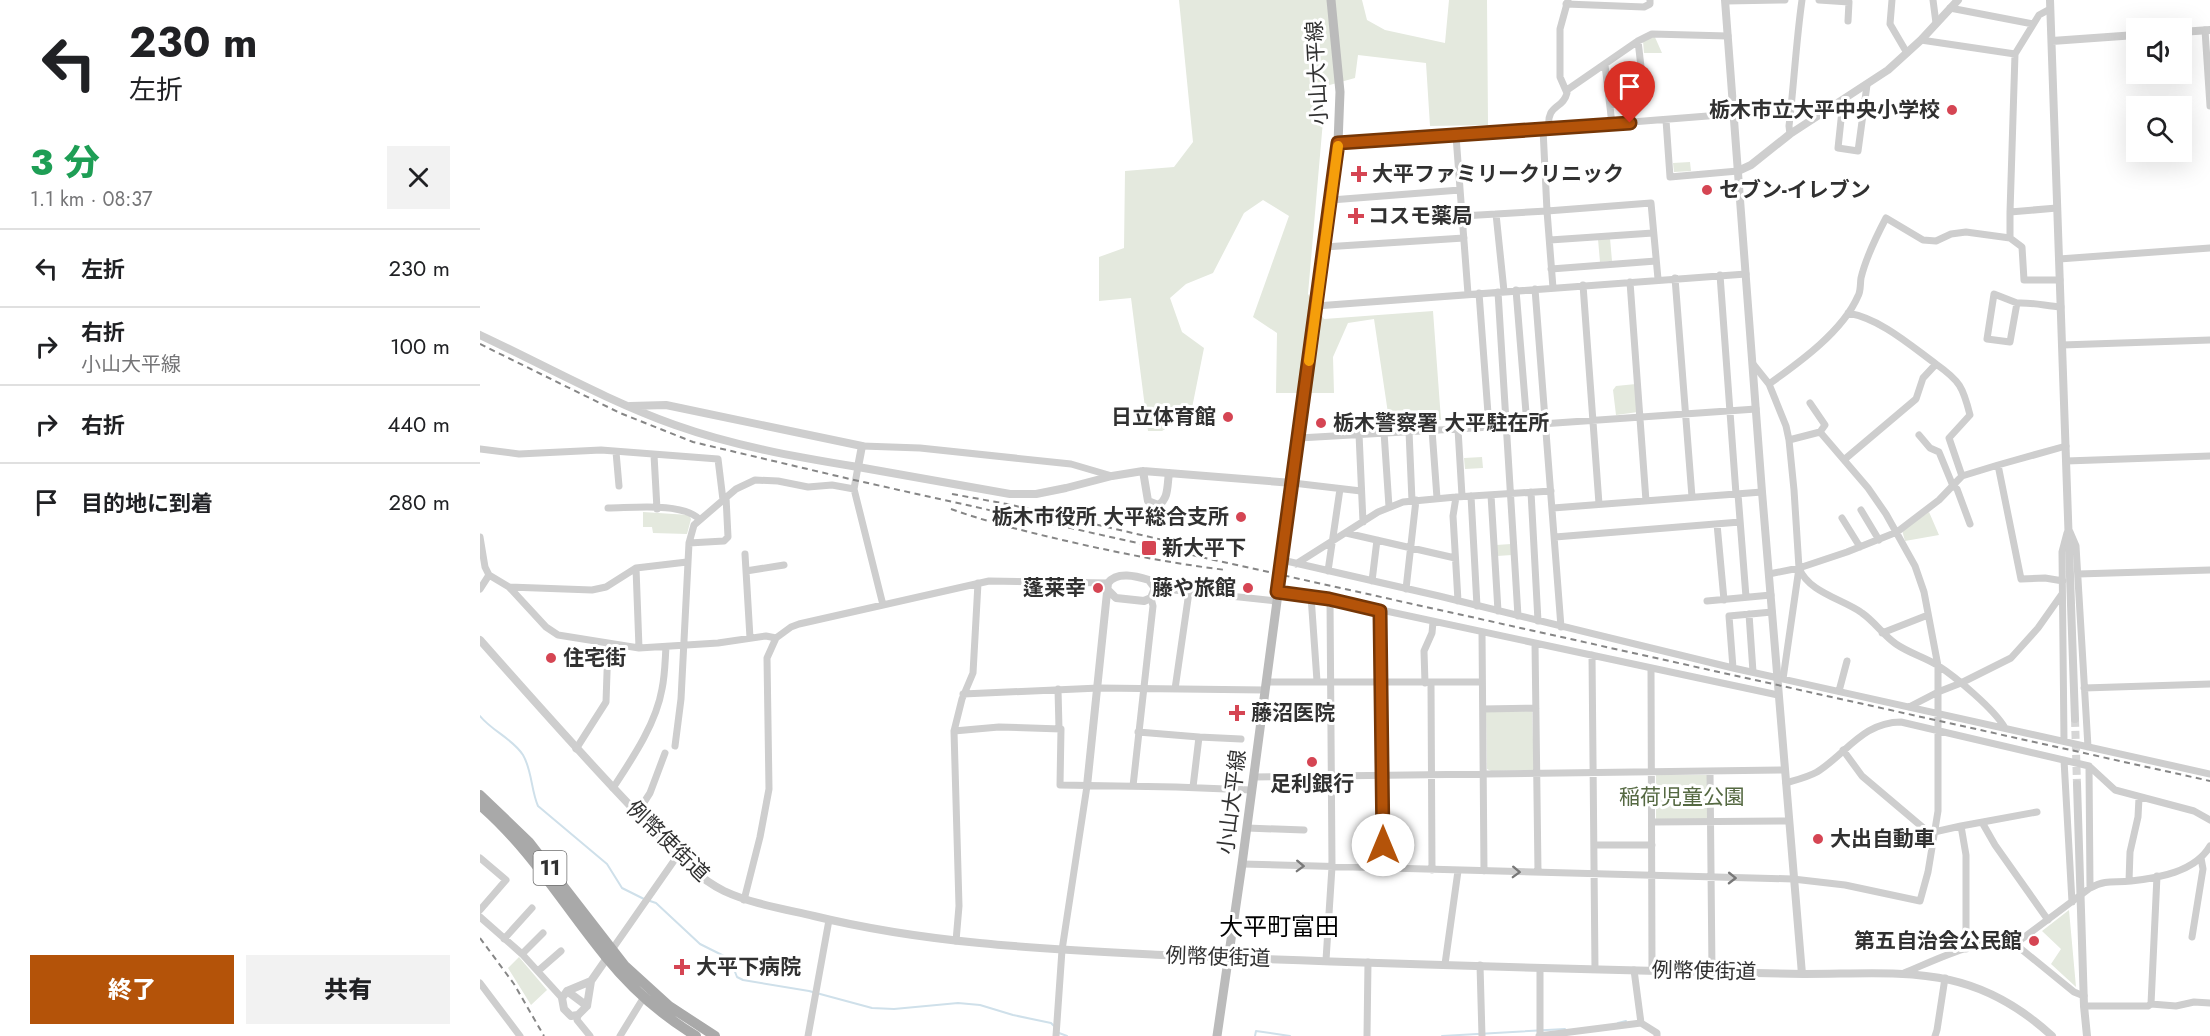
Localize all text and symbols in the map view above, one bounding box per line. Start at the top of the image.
text: 230 m [129,12,257,73]
map controls [2126,18,2192,162]
button: sound [2126,18,2192,84]
street label: 小山大平線 [1299,20,1335,126]
icon: left [30,24,108,102]
pin [1604,61,1655,123]
text: 左折 [129,70,183,109]
icon: arrive [1613,70,1646,103]
place label: 栃木市立大平中央小学校 [1709,95,1940,125]
button: search [2126,96,2192,162]
marker: 栃木市立大平中央小学校 [1945,103,1959,117]
text: 3 分 [30,136,100,188]
button: close [387,146,450,209]
place label: 大平ファミリークリニック [1372,159,1624,189]
marker: 大平ファミリークリニック [1350,165,1368,183]
place label: セブン-イレブン [1719,175,1871,205]
marker: セブン-イレブン [1700,183,1714,197]
text: 1.1 km · 08:37 [30,185,152,214]
place label: コスモ薬局 [1368,201,1473,231]
marker: コスモ薬局 [1349,209,1363,223]
icon: left [30,252,63,285]
text: 230 m [389,252,450,284]
text: 左折 [81,253,125,285]
text: 右折 [81,316,125,348]
icon: right [30,330,63,363]
text: 100 m [390,330,450,362]
text: 小山大平線 [81,350,181,379]
place label: 日立体育館 [1111,402,1216,432]
icon: right [30,408,63,441]
text: 440 m [387,408,450,440]
place label: 栃木警察署 大平駐在所 [1333,408,1549,438]
text: 右折 [81,409,125,441]
marker: 日立体育館 [1221,410,1235,424]
marker: 栃木警察署 大平駐在所 [1314,416,1328,430]
icon: arrive [30,486,63,519]
text: 280 m [389,486,450,518]
text: 目的地に到着 [81,487,213,519]
place label: 栃木市役所 大平総合支所 [992,502,1229,532]
marker: 栃木市役所 大平総合支所 [1234,510,1248,524]
place label: 新大平下 [1162,533,1246,563]
marker: 新大平下 [1140,539,1158,557]
place label: 蓬莱幸 [1023,573,1086,603]
place label: 藤や旅館 [1152,573,1236,603]
marker: 蓬莱幸 [1091,581,1105,595]
marker: 藤や旅館 [1241,581,1255,595]
place label: 住宅街 [563,643,626,673]
marker: 住宅街 [544,651,558,665]
place label: 藤沼医院 [1251,698,1335,728]
marker: 藤沼医院 [1228,704,1246,722]
street label: 小山大平線 [1211,748,1253,856]
marker: 足利銀行 [1305,755,1319,769]
place label: 足利銀行 [1270,769,1354,799]
park label: 稲荷児童公園 [1619,782,1745,812]
street label: 例幣使街道 [620,794,716,888]
position arrow [1351,813,1415,877]
place label: 大出自動車 [1830,824,1935,854]
marker: 大出自動車 [1811,832,1825,846]
road number: 11 [534,851,566,885]
one-way arrow [1296,860,1305,873]
one-way arrow [1512,865,1521,878]
one-way arrow [1728,871,1737,884]
district label: 大平町富田 [1219,909,1339,944]
place label: 第五自治会公民館 [1854,926,2022,956]
marker: 第五自治会公民館 [2027,934,2041,948]
street label: 例幣使街道 [1165,940,1271,974]
place label: 大平下病院 [696,952,801,982]
button: 終了 [30,955,234,1024]
button: 共有 [246,955,450,1024]
street label: 例幣使街道 [1651,955,1757,987]
marker: 大平下病院 [673,958,691,976]

